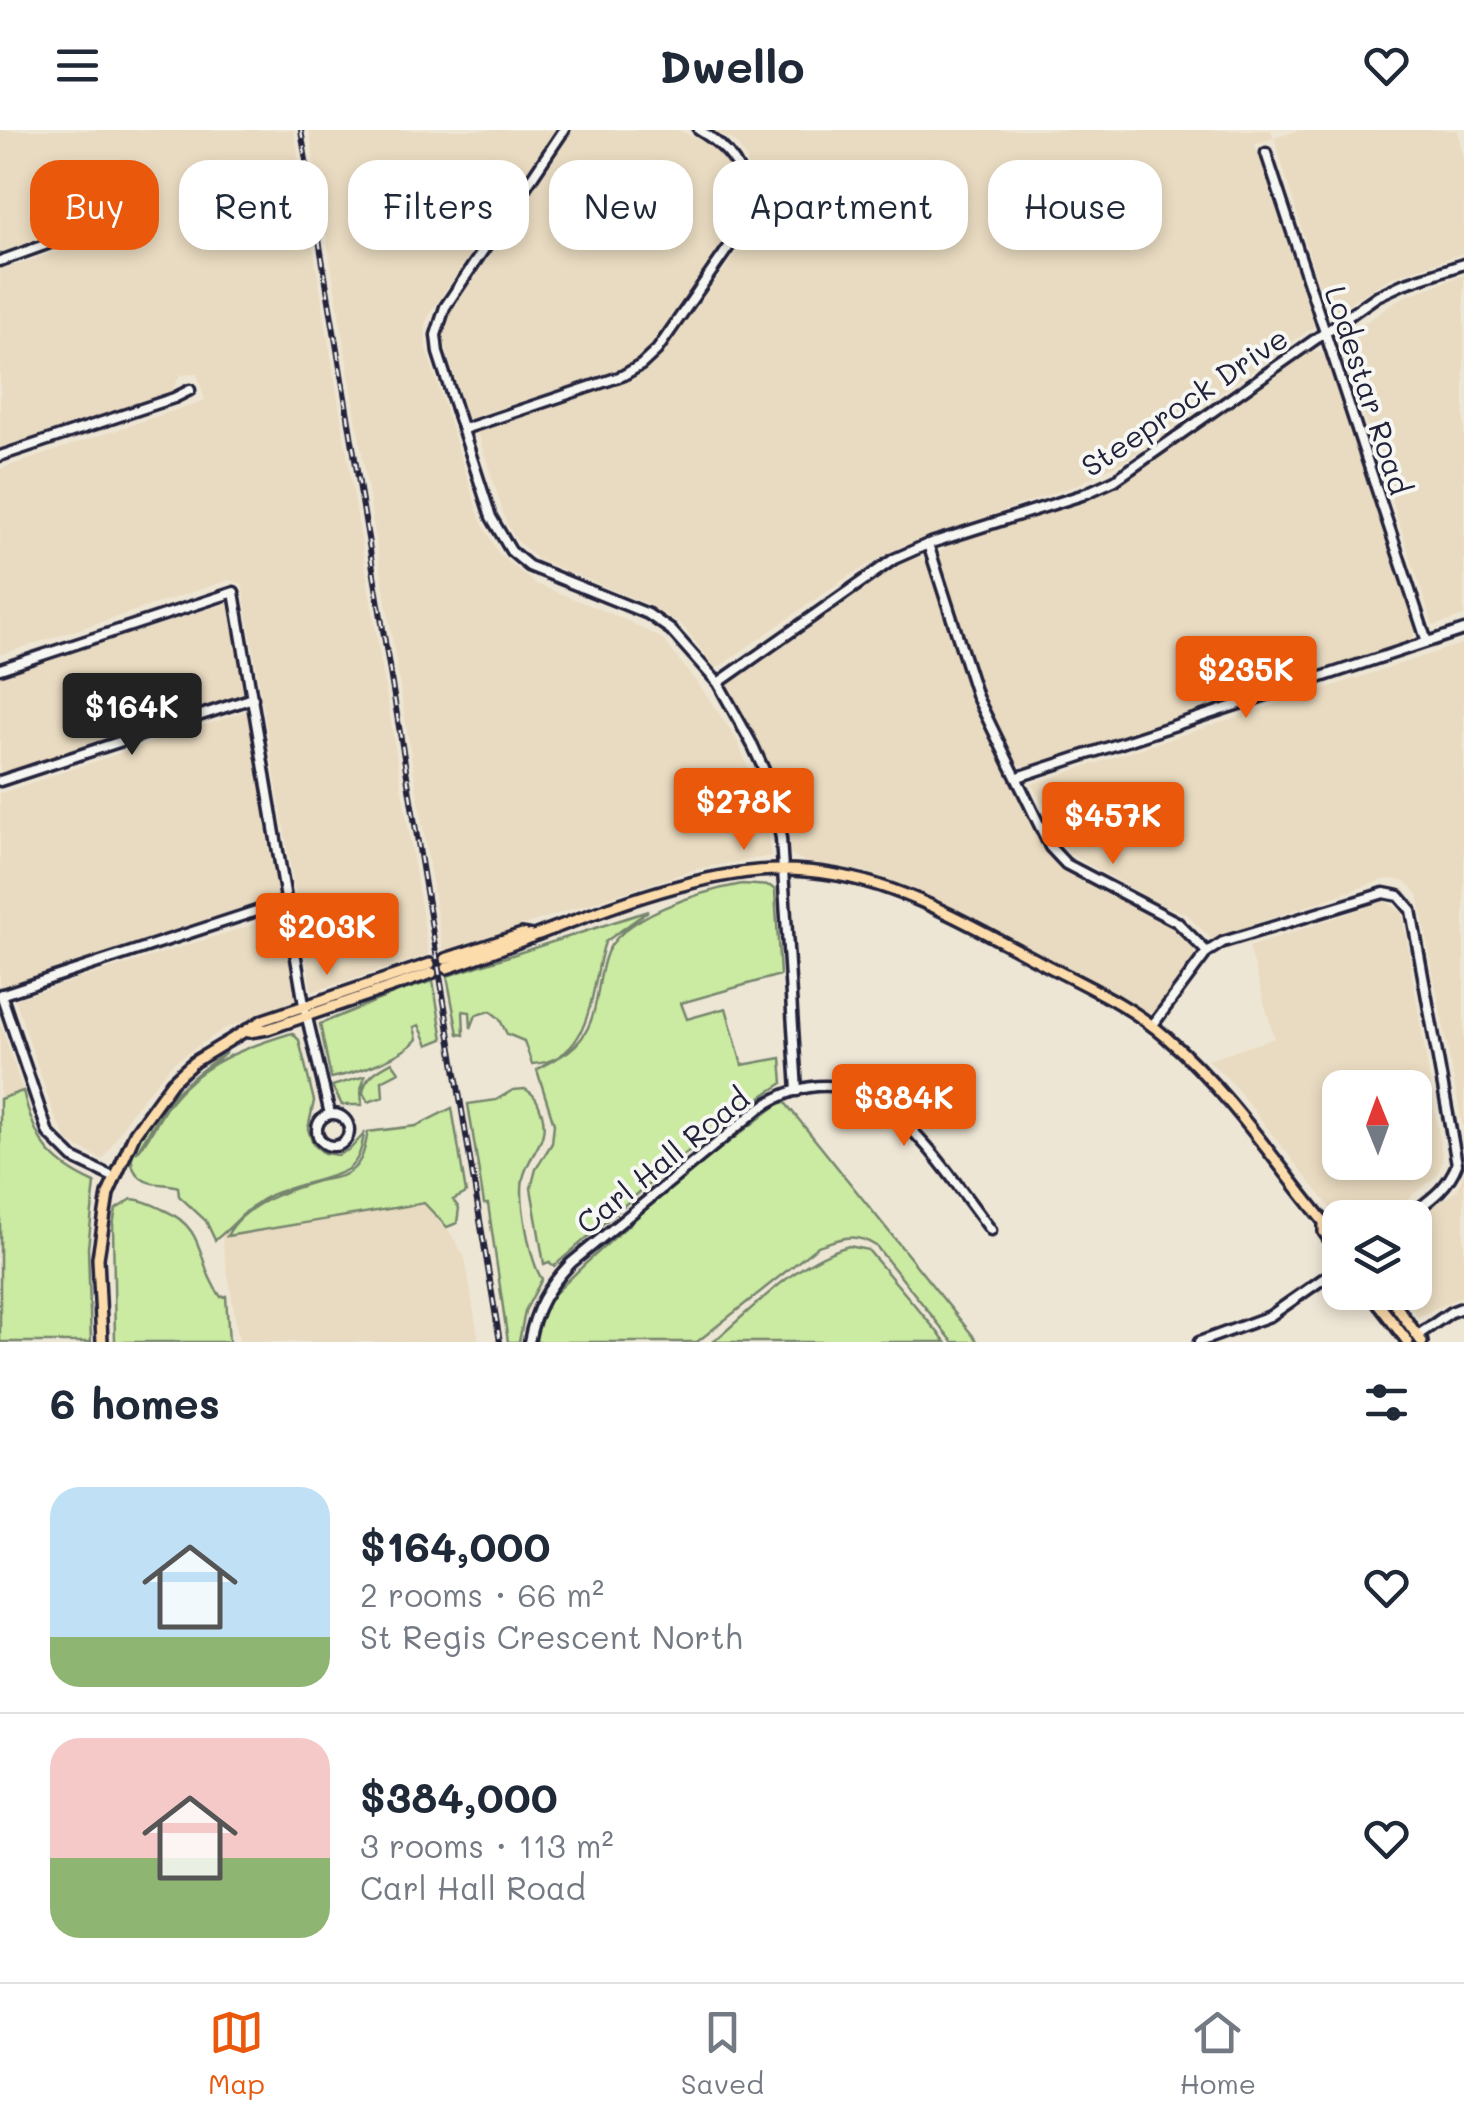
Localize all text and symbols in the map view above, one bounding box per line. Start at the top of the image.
text: Dwello [659,36,805,94]
icon: menu [50,38,105,93]
icon: heart [1359,38,1414,93]
chip: Buy [30,160,159,250]
chip: Rent [179,160,328,250]
chip: Filters [348,160,529,250]
chip: New [549,160,693,250]
chip: Apartment [713,160,968,250]
chip: House [988,160,1162,250]
street label: Lodestar Road [1316,281,1422,499]
street label: Steeprock Drive [1073,317,1295,485]
pin: $235K [1176,636,1316,721]
text: $235K [1198,647,1294,689]
pin: $164K [62,673,202,758]
text: $164K [85,684,179,726]
pin: $278K [674,768,814,853]
text: $278K [696,779,792,821]
pin: $457K [1043,782,1183,867]
text: $457K [1064,793,1162,835]
pin: $203K [257,893,397,978]
text: $203K [278,904,376,946]
pin: $384K [834,1064,974,1149]
north arrow [1322,1070,1432,1180]
map controls [1322,1070,1432,1310]
text: $384K [854,1075,954,1117]
street label: Carl Hall Road [567,1078,757,1242]
button: layers [1322,1200,1432,1310]
text: 6 homes [50,1375,220,1430]
icon: filters [1359,1375,1414,1430]
text: $164,000 [360,1518,551,1573]
icon: home [130,1527,250,1647]
icon: heart [1359,1560,1414,1615]
text: 2 rooms · 66 m² [360,1573,604,1615]
text: St Regis Crescent North [360,1615,743,1657]
text: $384,000 [360,1769,558,1824]
icon: home [130,1778,250,1898]
icon: heart [1359,1811,1414,1866]
text: 3 rooms · 113 m² [360,1824,614,1866]
text: Carl Hall Road [360,1866,586,1908]
tab: Map [208,2005,265,2101]
tab: Saved [681,2005,764,2101]
tab: Home [1180,2005,1256,2101]

